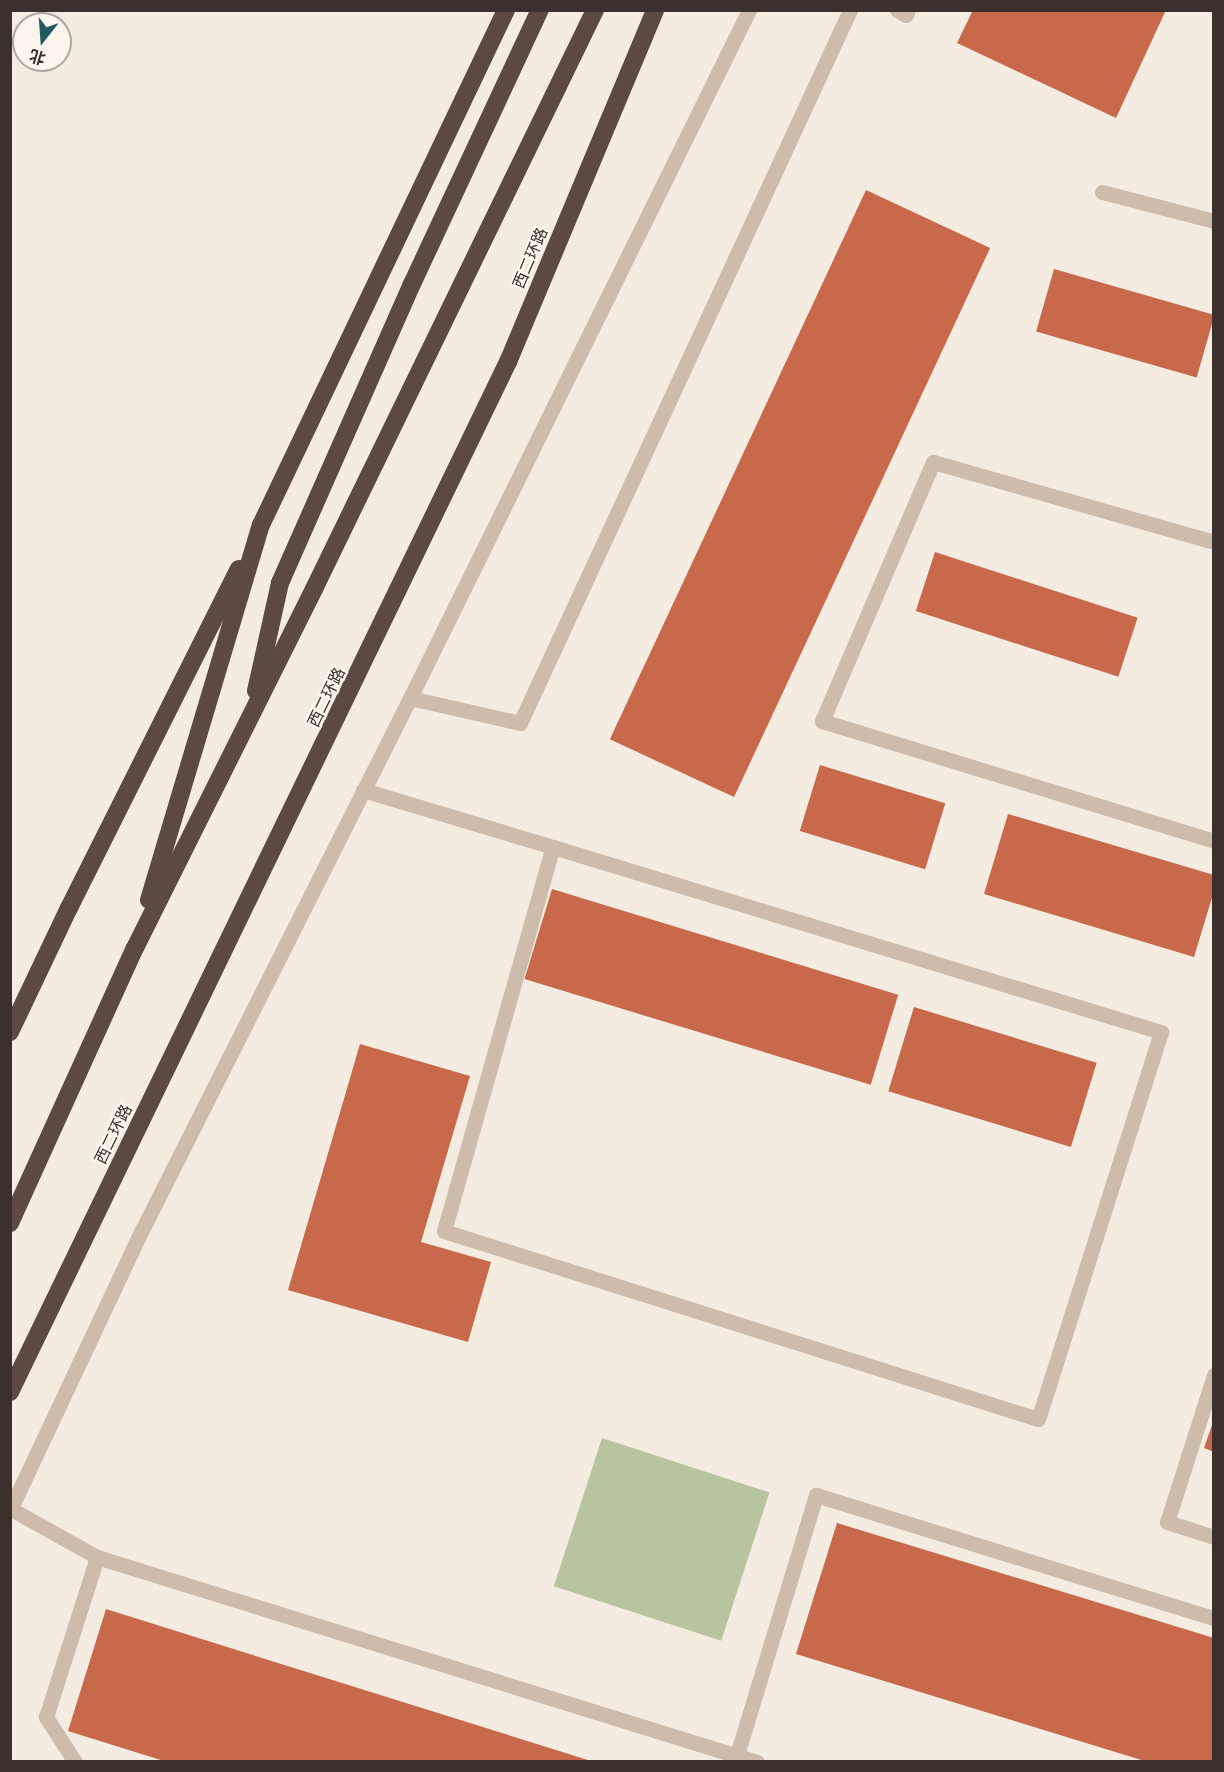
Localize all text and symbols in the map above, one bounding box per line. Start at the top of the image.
north arrow [12,12,72,72]
text: 北 [26,44,48,70]
street label: 西二环路 [509,225,551,291]
street label: 西二环路 [303,664,349,730]
street label: 西二环路 [90,1101,136,1167]

